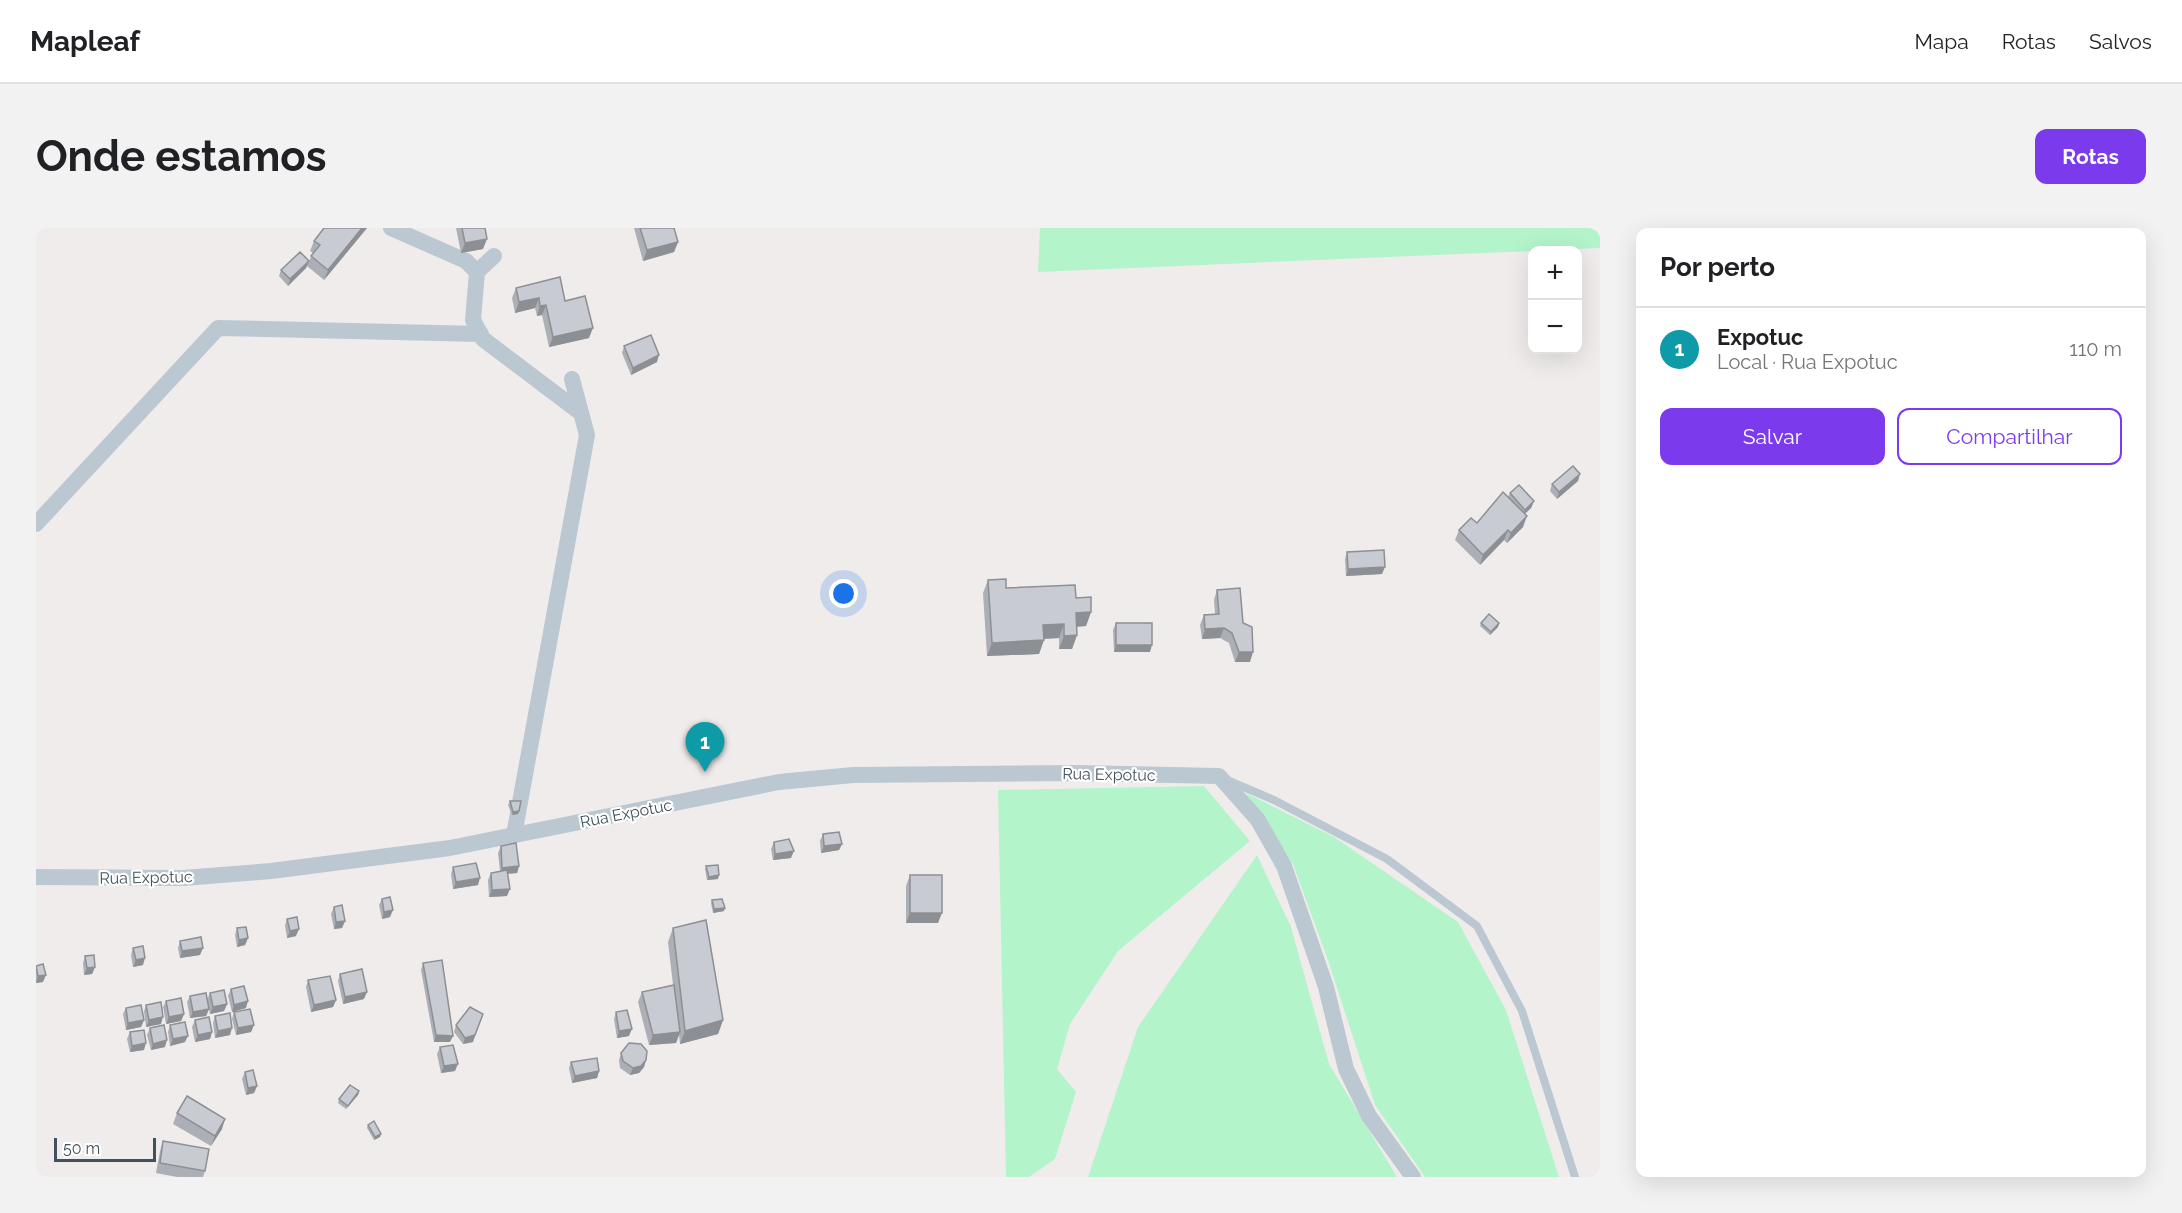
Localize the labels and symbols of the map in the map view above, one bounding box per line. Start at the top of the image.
your location [829,579,858,608]
pin: 1 [686,722,724,772]
street label: Rua Expotuc [1062,764,1156,785]
street label: Rua Expotuc [578,795,674,832]
street label: Rua Expotuc [99,867,193,888]
scale bar [54,1135,156,1162]

